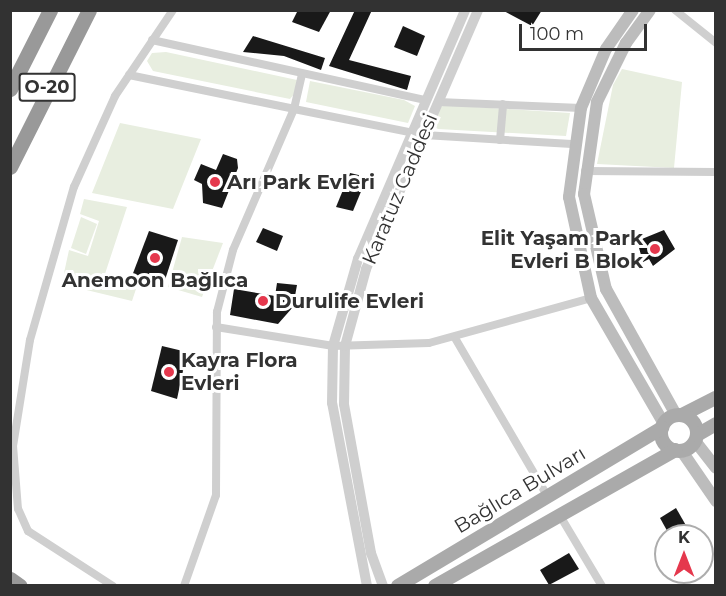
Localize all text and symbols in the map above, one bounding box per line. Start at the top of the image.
scale bar [522,12,650,50]
text: 100 m [530,23,584,45]
road number: O-20 [18,72,76,102]
street label: Karatuz Caddesi [357,110,443,268]
place label: Arı Park Evleri [227,170,375,194]
marker: Arı Park Evleri [208,175,222,189]
place label: Elit Yaşam Park Evleri B Blok [481,226,643,273]
marker: Elit Yaşam Park Evleri B Blok [648,242,662,256]
marker: Anemoon Bağlıca [148,251,162,265]
place label: Anemoon Bağlıca [62,268,248,292]
place label: Durulife Evleri [275,289,424,313]
marker: Durulife Evleri [256,294,270,308]
place label: Kayra Flora Evleri [181,348,298,395]
marker: Kayra Flora Evleri [162,365,176,379]
street label: Bağlıca Bulvarı [450,441,590,539]
north arrow [654,524,714,584]
text: K [678,528,690,547]

